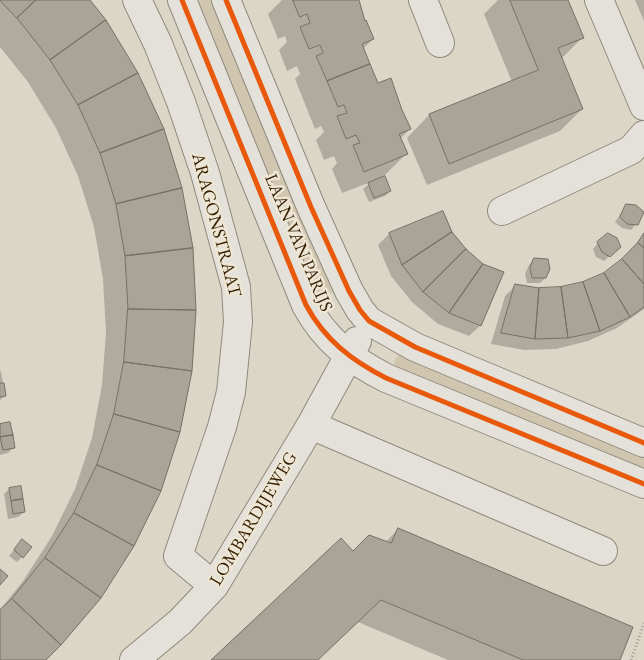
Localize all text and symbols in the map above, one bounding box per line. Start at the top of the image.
street label: ARAGONSTRAAT [186,151,246,299]
street label: LAAN VAN PARIJS [259,171,337,315]
street label: LOMBARDIJEWEG [206,448,302,590]

